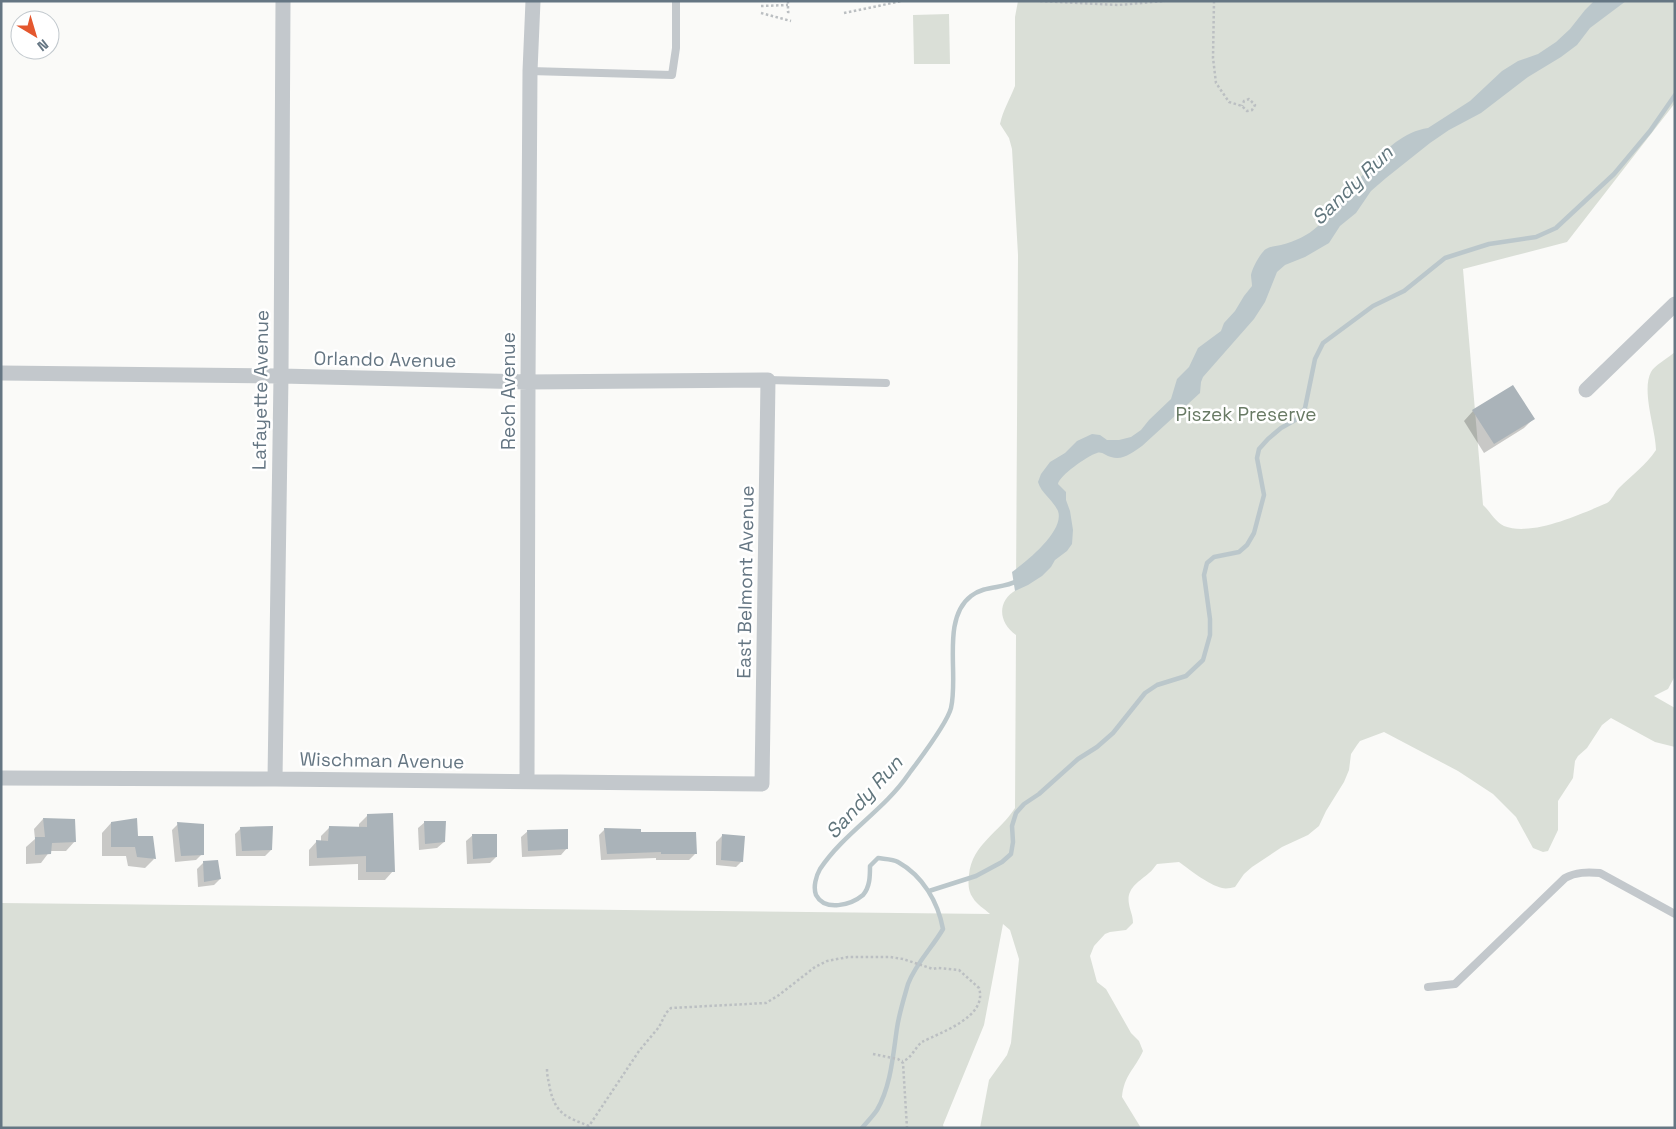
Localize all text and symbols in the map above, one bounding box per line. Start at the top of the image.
north arrow [10,10,60,60]
text: N [34,35,52,55]
water label: Sandy Run [1306,139,1399,230]
street label: Lafayette Avenue [247,310,274,470]
street label: Rech Avenue [496,332,521,450]
street label: Orlando Avenue [313,346,457,373]
park label: Piszek Preserve [1176,402,1317,427]
street label: East Belmont Avenue [731,485,760,679]
street label: Wischman Avenue [299,747,465,774]
water label: Sandy Run [820,749,909,844]

